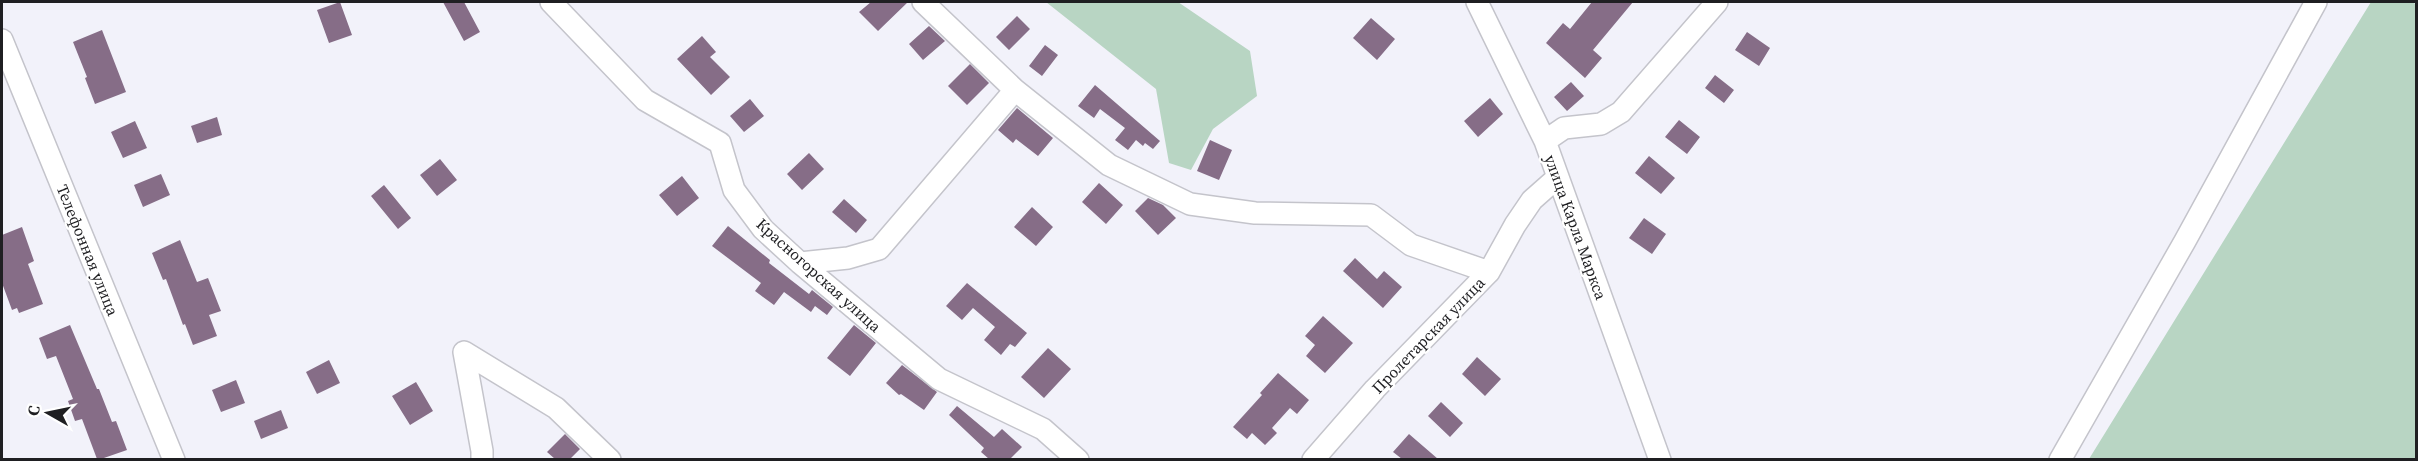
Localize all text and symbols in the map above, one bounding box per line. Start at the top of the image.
street label: улица Карла Маркса [1540,151,1613,303]
street label: Телефонная улица [52,181,125,320]
street label: Красногорская улица [752,213,887,338]
street label: Пролетарская улица [1366,271,1490,398]
north arrow [18,383,78,443]
text: С [22,404,45,417]

